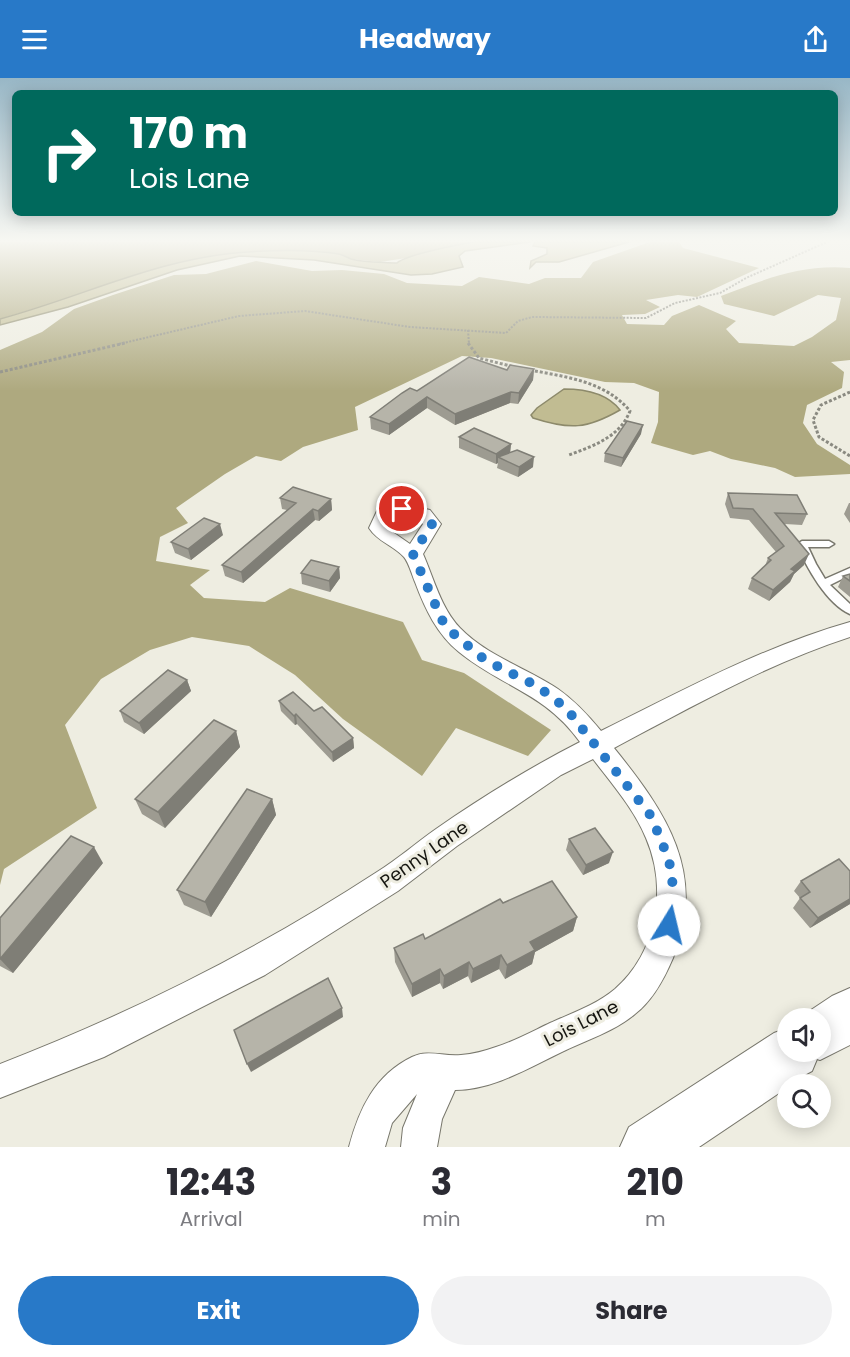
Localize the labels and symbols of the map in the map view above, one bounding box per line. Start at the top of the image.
pin [376,483,427,534]
street label: Penny Lane [375,814,473,894]
position arrow [637,893,701,957]
street label: Lois Lane [539,994,623,1052]

